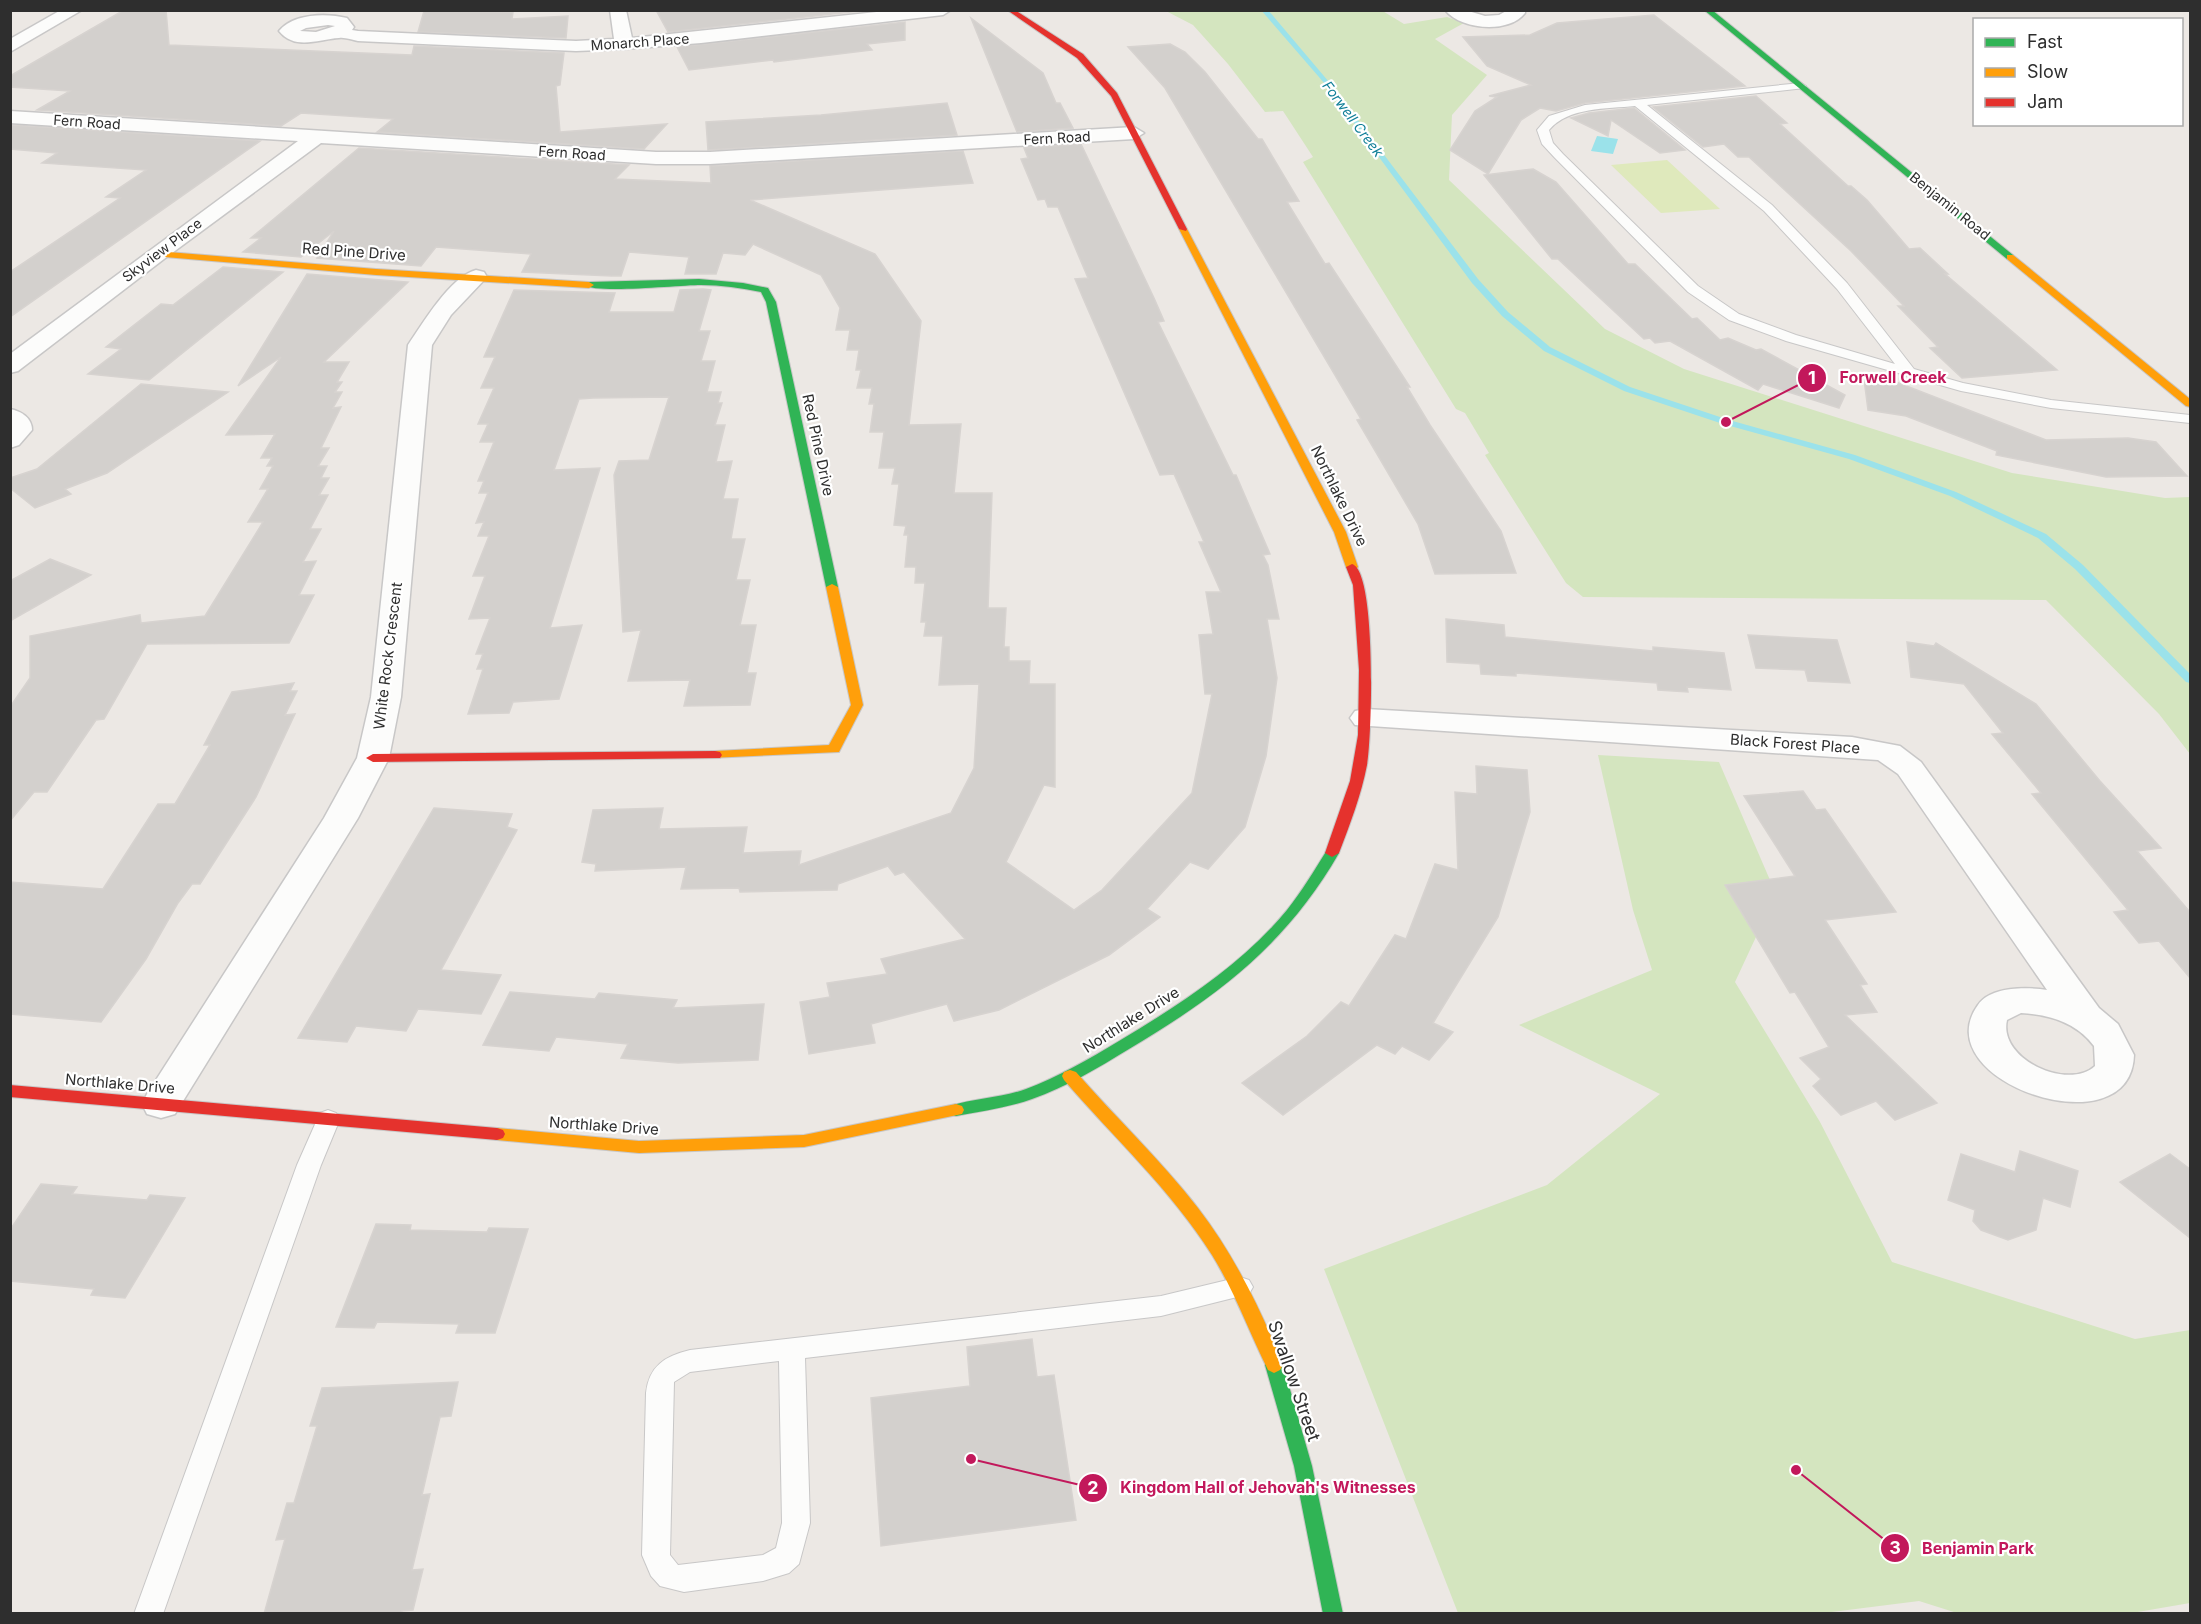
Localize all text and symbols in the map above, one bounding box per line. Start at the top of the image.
legend [1973,18,2183,126]
street label: Monarch Place [590,30,690,53]
text: Fast [2027,31,2063,52]
text: Slow [2027,61,2068,82]
water label: Forwell Creek [1319,77,1388,160]
text: Jam [2027,91,2063,112]
street label: Fern Road [53,111,121,132]
street label: Fern Road [1023,127,1091,148]
street label: Fern Road [538,142,606,163]
street label: Benjamin Road [1907,168,1994,243]
street label: Skyview Place [118,214,205,285]
street label: Red Pine Drive [302,238,406,265]
callout: Forwell Creek [1797,361,1958,395]
text: 1 [1808,367,1816,388]
text: Forwell Creek [1839,367,1947,387]
street label: Red Pine Drive [798,392,839,498]
street label: Northlake Drive [1307,442,1372,549]
street label: White Rock Crescent [369,581,406,731]
street label: Black Forest Place [1729,729,1861,758]
street label: Northlake Drive [1079,982,1182,1057]
street label: Northlake Drive [64,1069,176,1098]
street label: Northlake Drive [548,1112,660,1139]
street label: Swallow Street [1264,1318,1325,1444]
callout: Kingdom Hall of Jehovah's Witnesses [1078,1471,1428,1505]
text: 2 [1087,1477,1099,1498]
text: Kingdom Hall of Jehovah's Witnesses [1120,1477,1416,1497]
callout: Benjamin Park [1880,1531,2046,1565]
text: 3 [1889,1537,1901,1558]
text: Benjamin Park [1922,1538,2035,1558]

